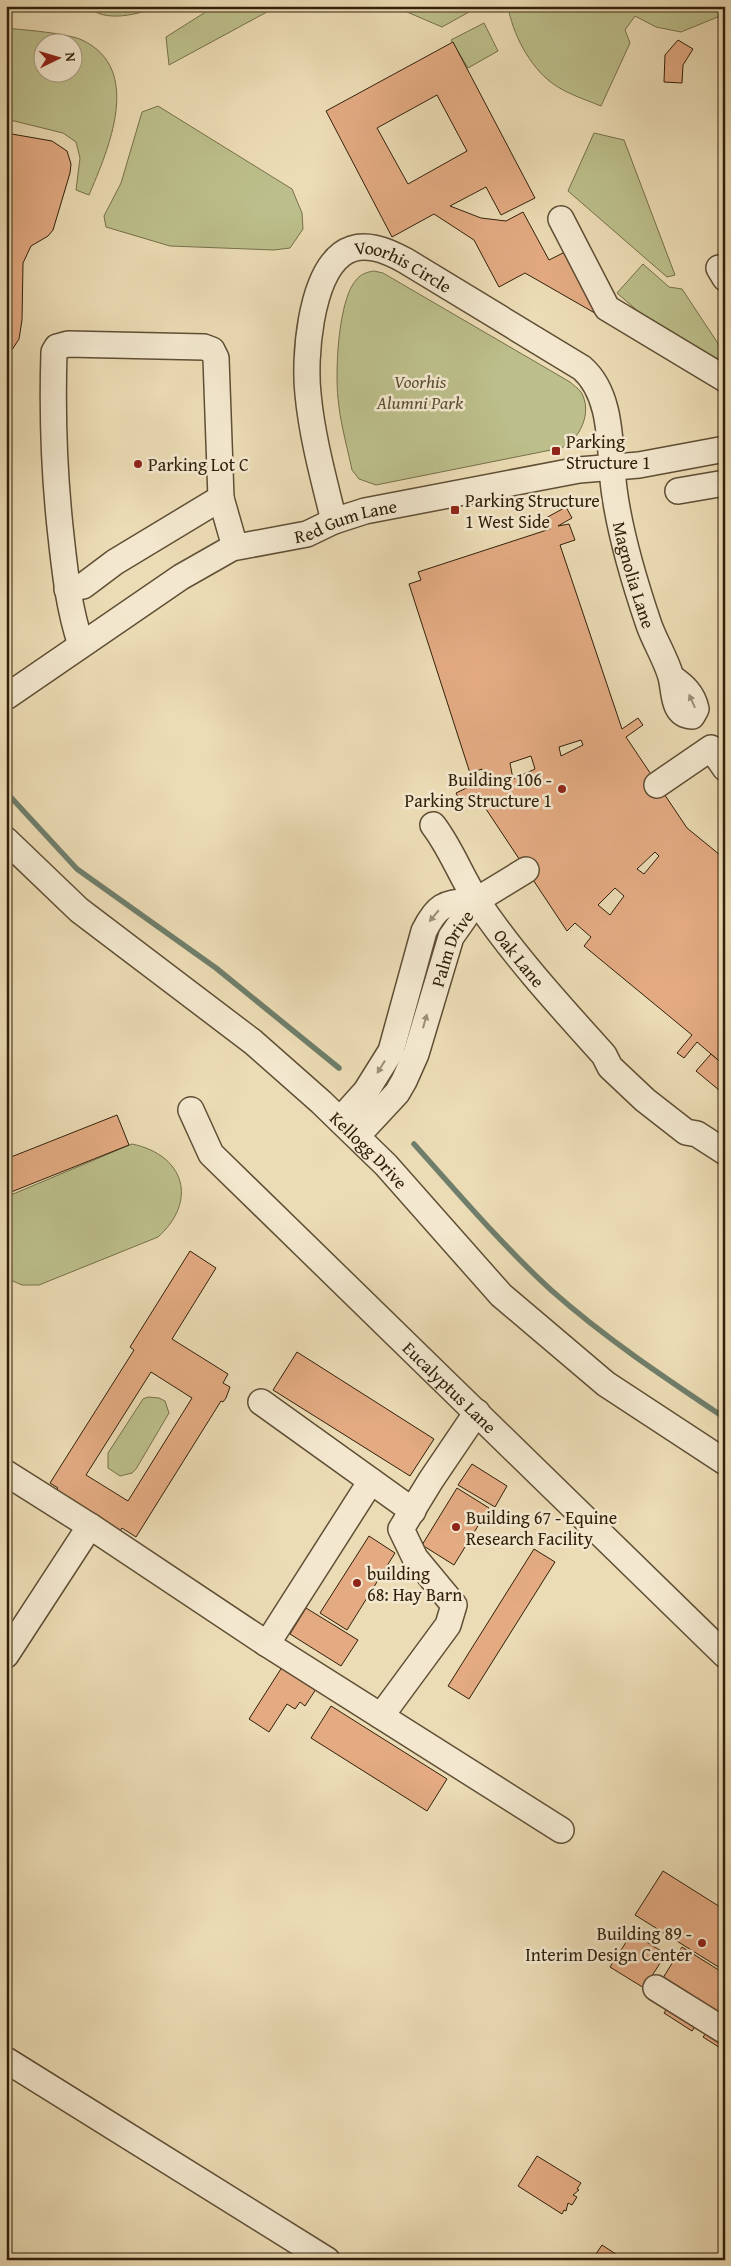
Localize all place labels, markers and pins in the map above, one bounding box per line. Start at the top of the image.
place label: Parking Structure 1 [566,428,651,476]
marker: Parking Structure 1 [550,445,562,457]
place label: Parking Lot C [148,451,249,478]
marker: Parking Lot C [132,458,144,470]
place label: Parking Structure 1 West Side [465,487,600,535]
marker: Parking Structure 1 West Side [449,504,461,516]
place label: Building 106 - Parking Structure 1 [405,766,552,814]
marker: Building 106 - Parking Structure 1 [556,783,568,795]
place label: Building 67 - Equine Research Facility [466,1504,617,1552]
marker: Building 67 - Equine Research Facility [450,1521,462,1533]
place label: building 68: Hay Barn [367,1560,462,1608]
marker: building 68: Hay Barn [351,1577,363,1589]
place label: Building 89 - Interim Design Center [525,1920,693,1968]
marker: Building 89 - Interim Design Center [696,1937,708,1949]

